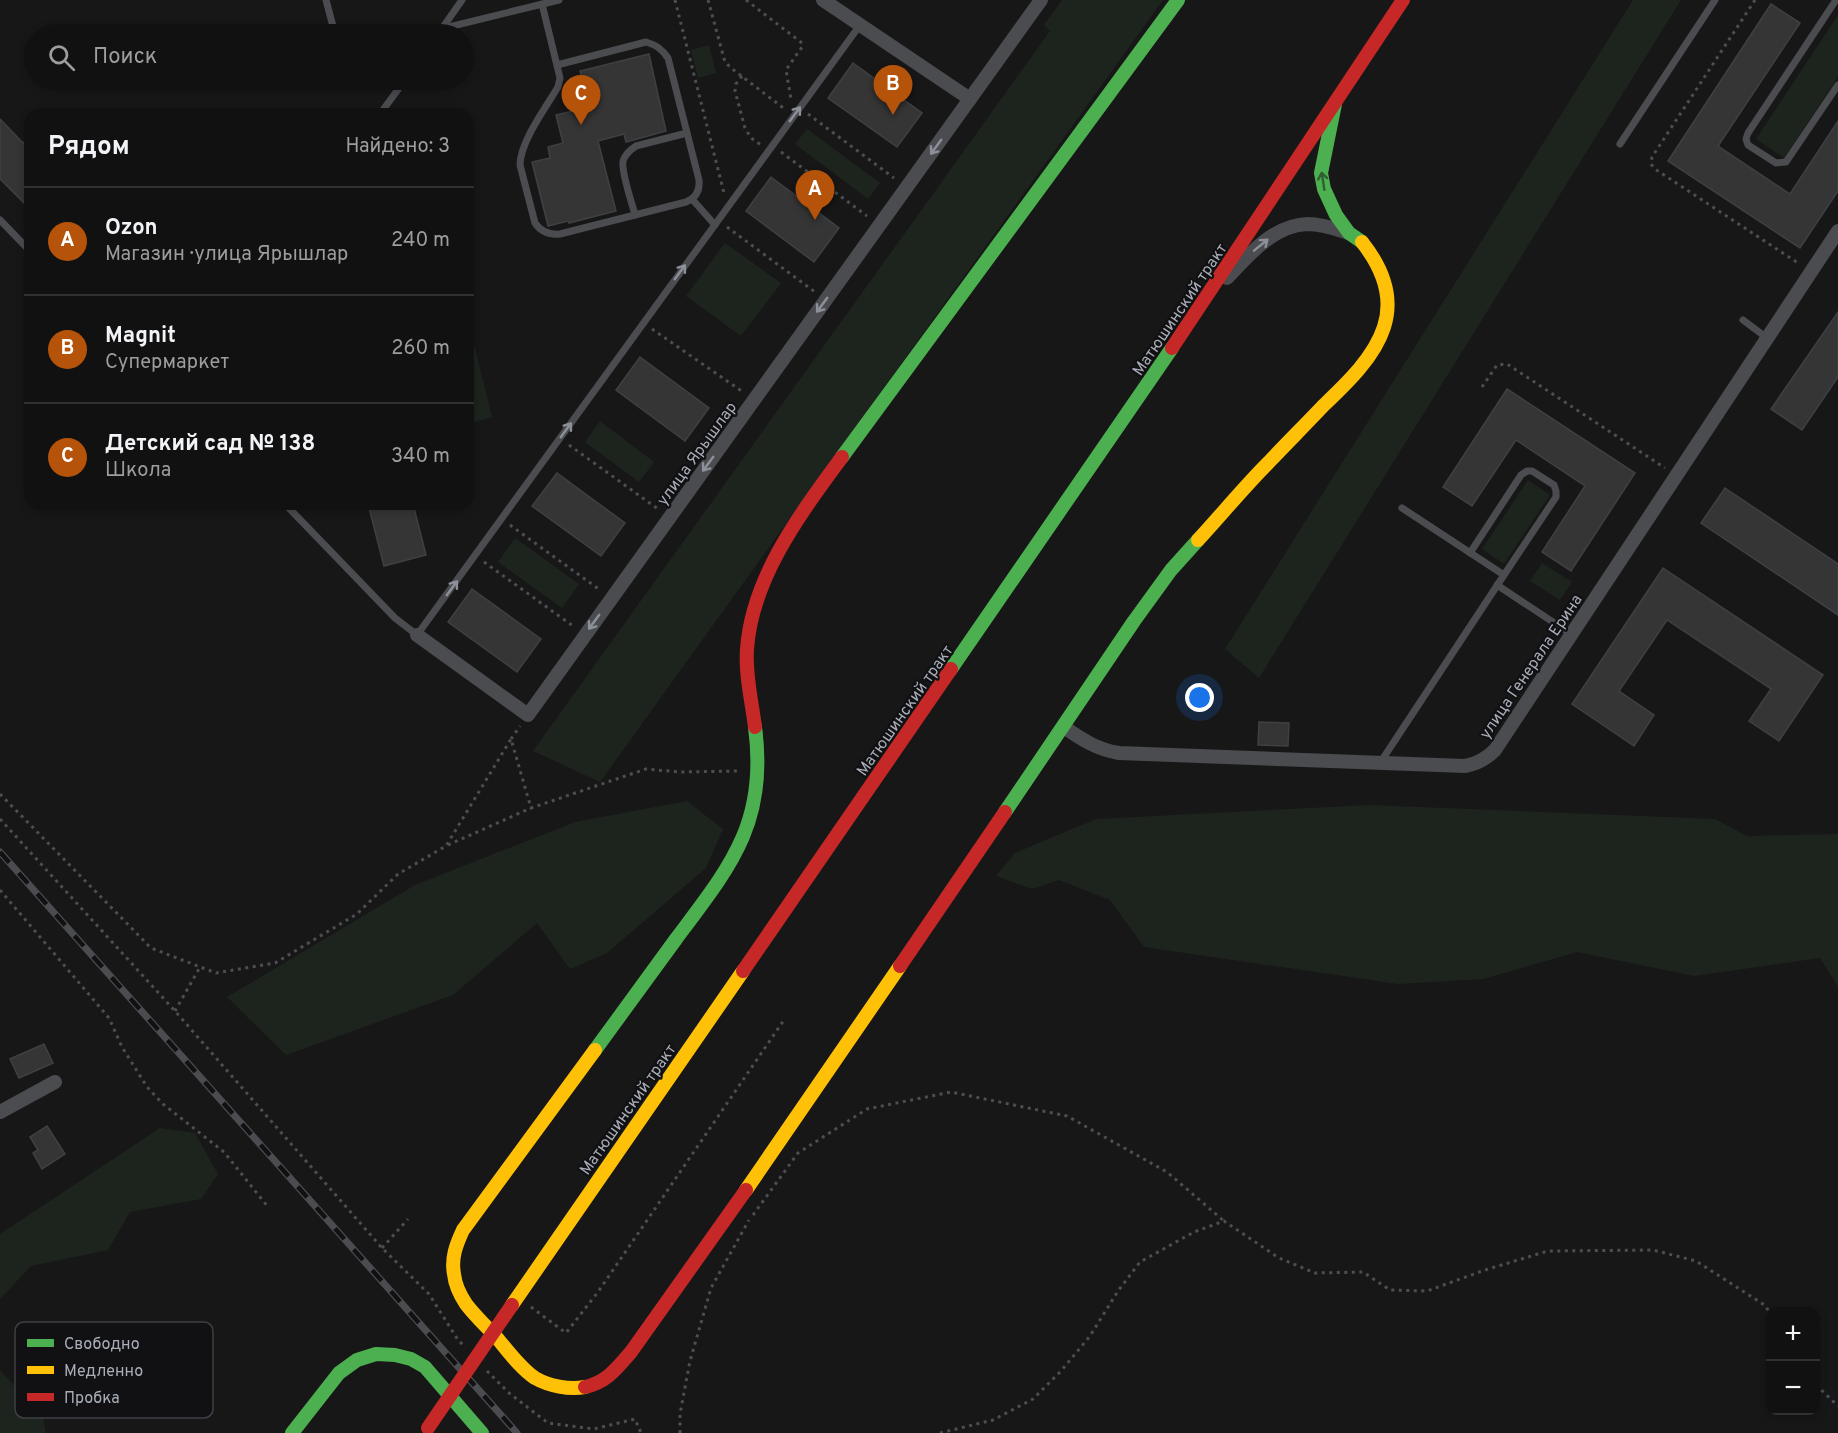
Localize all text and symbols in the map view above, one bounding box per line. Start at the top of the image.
search box [24,24,474,90]
icon: search [45,41,78,74]
text: Поиск [93,44,157,71]
pin: B [874,66,912,115]
pin: C [562,76,600,125]
one-way arrow [789,106,801,123]
text: Рядом [48,131,130,164]
text: Найдено: 3 [346,134,450,160]
one-way arrow [930,138,942,154]
pin: A [796,170,834,220]
one-way arrow [1318,172,1329,192]
text: Ozon [105,215,158,242]
text: A [60,228,75,254]
text: 240 m [391,228,450,254]
one-way arrow [1253,238,1269,251]
street label: Матюшинский тракт [1129,240,1232,380]
text: Магазин · улица Ярышлар [105,242,348,268]
one-way arrow [674,264,687,280]
one-way arrow [816,297,828,313]
text: Magnit [105,323,176,350]
text: B [61,336,74,362]
text: 260 m [391,336,450,362]
text: Супермаркет [105,350,229,376]
street label: улица Ярышлар [653,398,742,510]
one-way arrow [560,422,572,438]
text: Детский сад № 138 [105,431,315,458]
text: C [61,444,74,470]
text: 340 m [391,444,450,470]
one-way arrow [702,455,714,471]
text: Школа [105,458,171,484]
one-way arrow [445,580,458,596]
street label: улица Генерала Ерина [1476,591,1588,743]
one-way arrow [588,614,601,630]
street label: Матюшинский тракт [853,642,958,780]
your location [1185,683,1214,712]
street label: Матюшинский тракт [576,1041,681,1179]
map controls [1766,1307,1820,1415]
button: + [1766,1307,1820,1361]
legend [15,1322,213,1418]
text: Свободно [64,1335,140,1355]
button: − [1766,1361,1820,1415]
text: Медленно [64,1362,143,1382]
text: Пробка [64,1389,120,1409]

